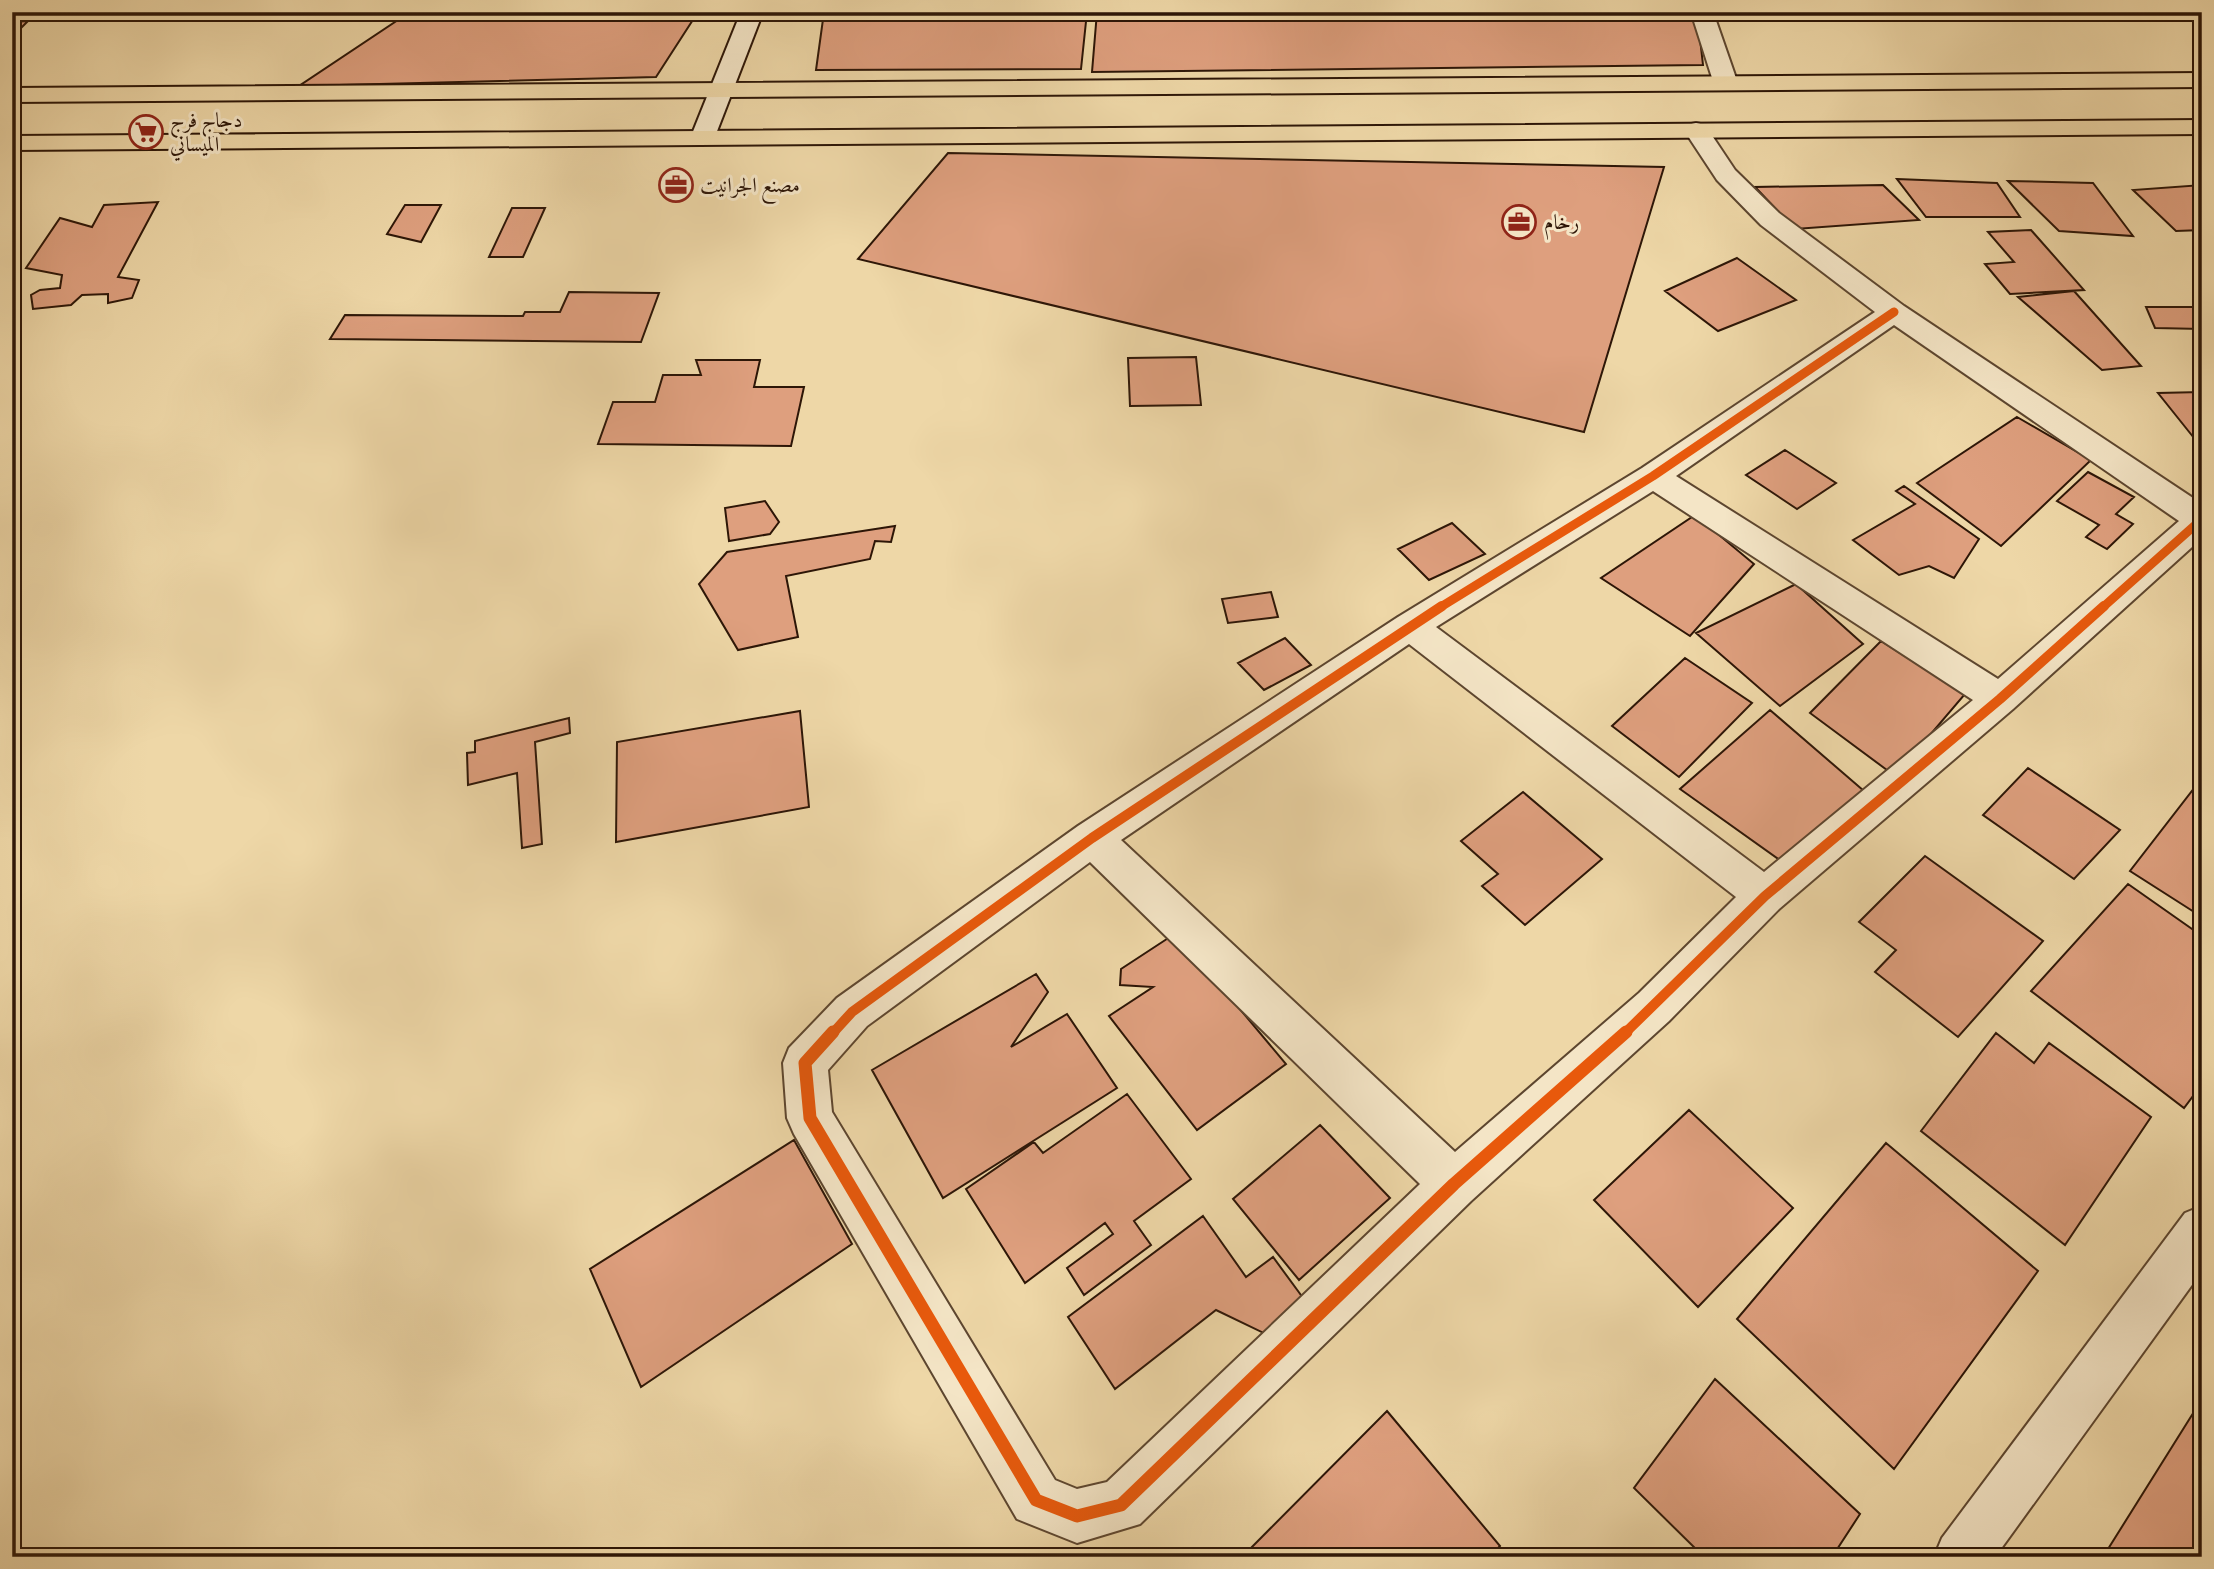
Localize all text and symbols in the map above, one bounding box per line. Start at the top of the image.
place label: دجاج فرج الميساني [170,107,242,161]
supermarket icon: دجاج فرج الميساني [127,113,165,151]
office icon: مصنع الجرانيت [657,166,695,204]
place label: مصنع الجرانيت [700,172,800,204]
office icon: رخام [1500,203,1538,241]
place label: رخام [1544,209,1579,240]

